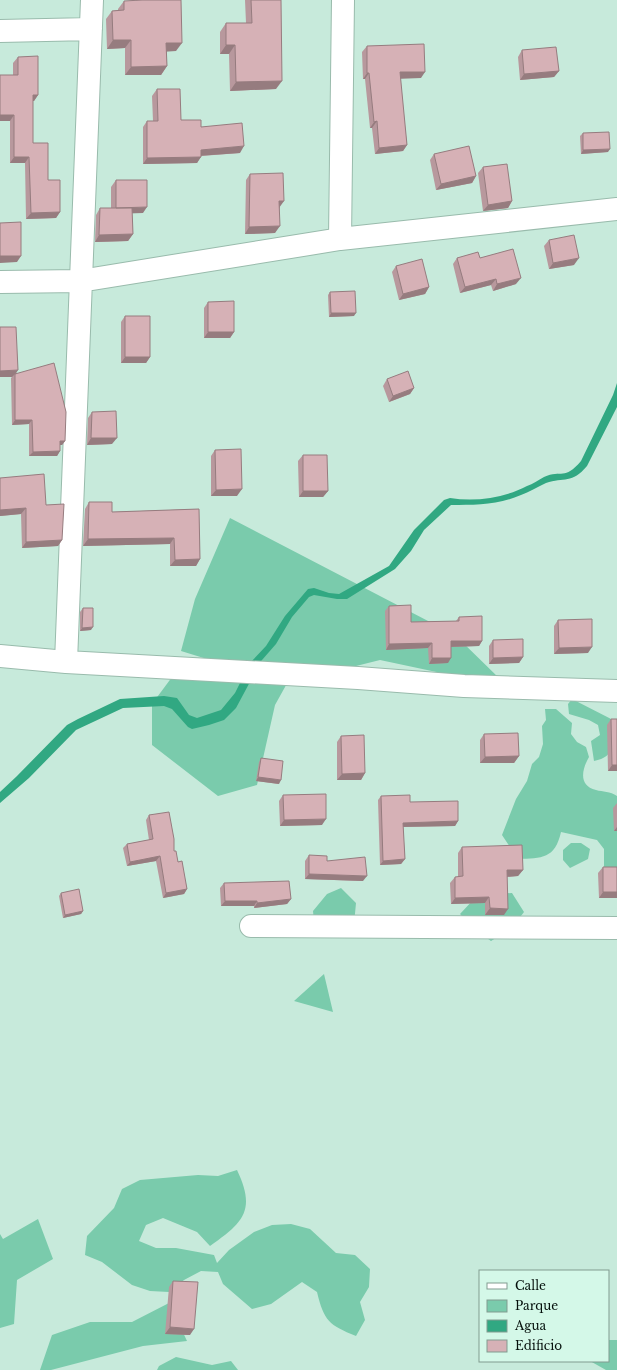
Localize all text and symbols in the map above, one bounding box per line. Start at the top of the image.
legend [479,1270,609,1362]
text: Calle [515,1278,546,1293]
text: Parque [515,1298,558,1313]
text: Agua [514,1318,546,1333]
text: Edificio [515,1338,562,1353]

